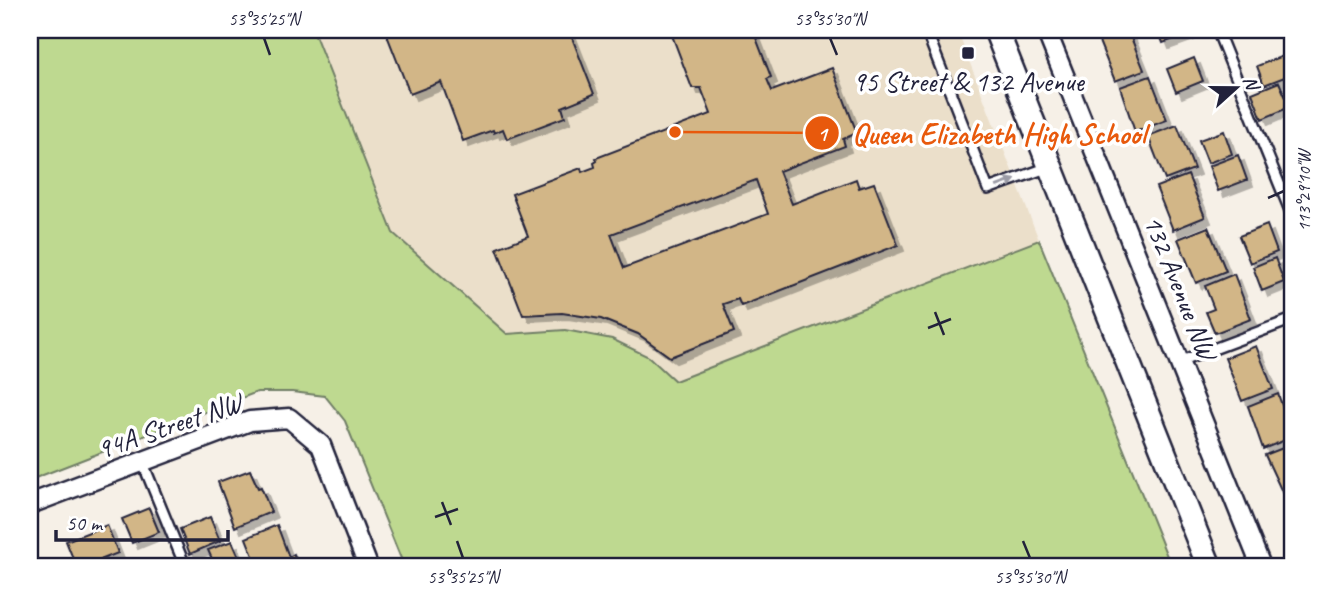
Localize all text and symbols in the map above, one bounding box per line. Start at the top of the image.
text: 53°35'25"N [229,8,303,30]
text: 53°35'30"N [795,8,869,30]
marker: 95 Street & 132 Avenue [960,45,976,61]
north arrow [1200,52,1270,122]
place label: 95 Street & 132 Avenue [852,64,1086,99]
text: N [1238,72,1265,95]
callout: Queen Elizabeth High School [804,108,1159,159]
text: Queen Elizabeth High School [852,115,1151,153]
text: 1 [817,121,829,147]
text: 113°29'10"W [1293,147,1315,232]
one-way arrow [996,177,1017,188]
street label: 132 Avenue NW [1136,210,1226,367]
street label: 94A Street NW [92,383,249,467]
scale bar [56,498,228,542]
text: 50 m [66,510,104,536]
text: 53°35'25"N [428,566,502,588]
text: 53°35'30"N [995,566,1069,588]

